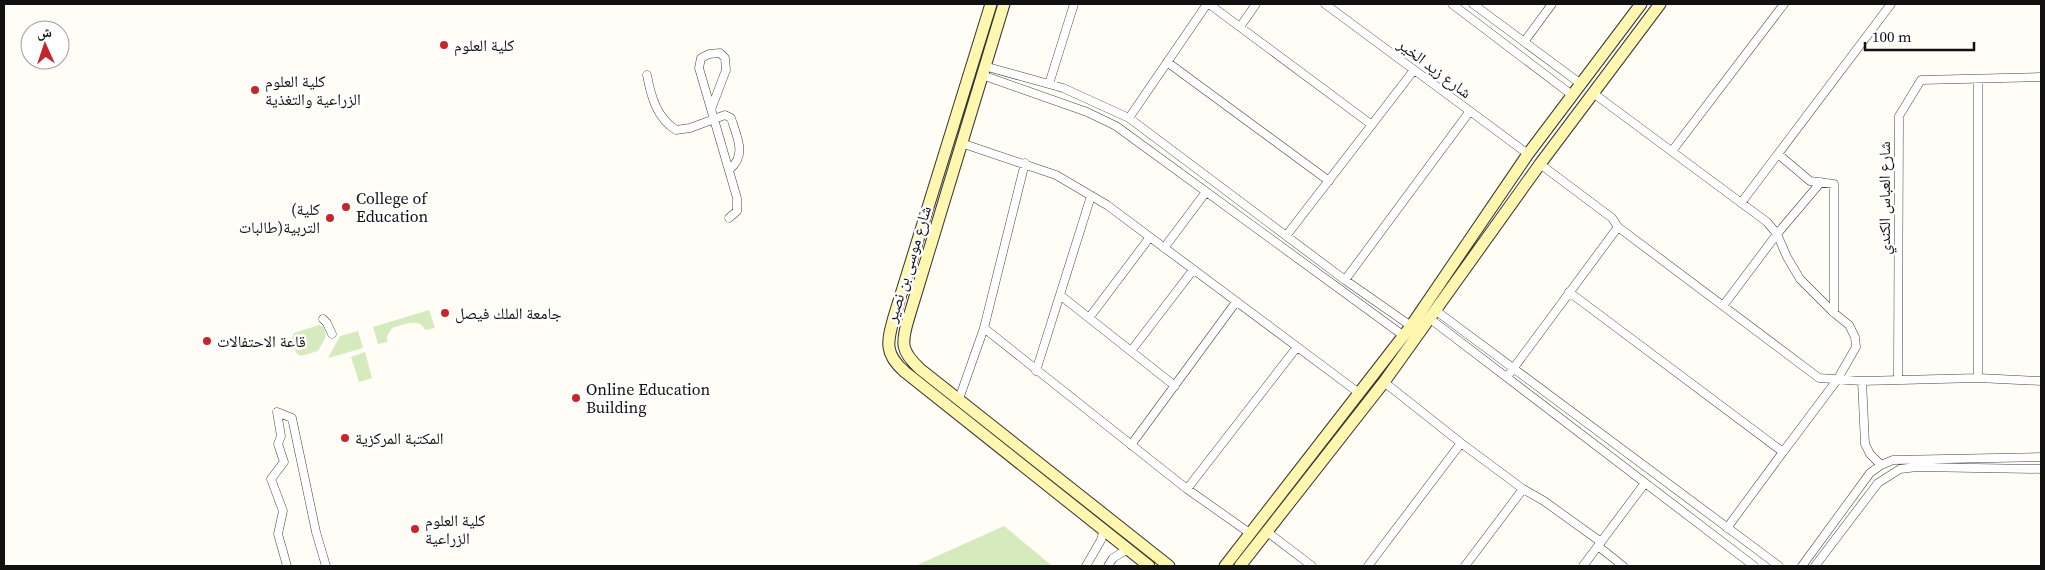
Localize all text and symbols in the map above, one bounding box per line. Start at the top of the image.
north arrow [20,20,70,70]
scale bar [1865,20,1974,52]
text: ش [36,22,52,42]
text: 100 m [1872,26,1912,47]
street label: شارع زيد الخير [1393,32,1476,103]
place label: كلية العلوم [454,34,515,56]
marker: كلية العلوم [438,39,450,51]
place label: كلية العلوم الزراعية والتغذية [265,70,361,110]
marker: كلية العلوم الزراعية والتغذية [249,84,261,96]
street label: شارع العباس الكندي [1873,141,1897,255]
place label: College of Education [356,187,428,227]
place label: (كلية التربية(طالبات [239,198,320,238]
marker: College of Education [340,201,352,213]
street label: شارع موسى بن نصير [880,203,936,326]
marker: (كلية التربية(طالبات [324,212,336,224]
place label: جامعة الملك فيصل [455,302,562,324]
marker: جامعة الملك فيصل [439,307,451,319]
place label: قاعة الاحتفالات [217,330,306,352]
marker: قاعة الاحتفالات [201,335,213,347]
place label: Online Education Building [586,378,711,418]
marker: Online Education Building [570,392,582,404]
place label: المكتبة المركزية [355,427,444,449]
marker: المكتبة المركزية [339,432,351,444]
place label: كلية العلوم الزراعية [425,509,486,549]
marker: كلية العلوم الزراعية [409,523,421,535]

